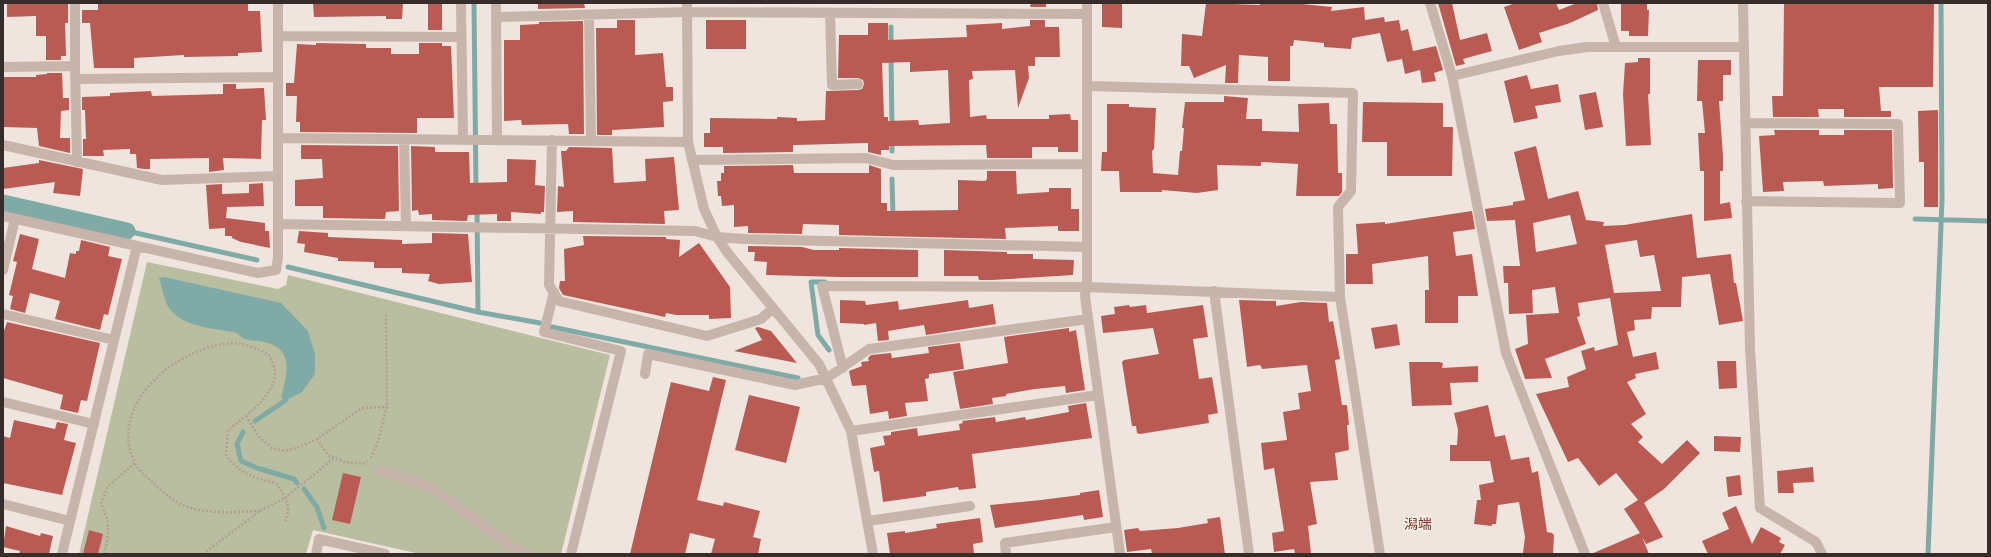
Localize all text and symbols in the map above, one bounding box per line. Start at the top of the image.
district label: 潟端 [1404,515,1432,535]

